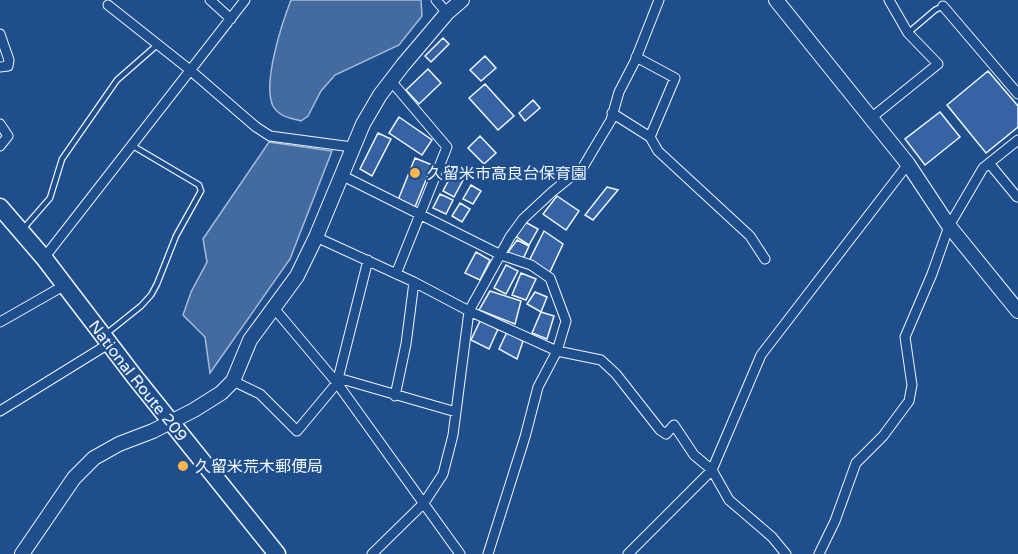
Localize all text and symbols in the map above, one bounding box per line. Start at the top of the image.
place label: 久留米市高良台保育園 [427,164,587,184]
marker: 久留米市高良台保育園 [408,166,422,180]
street label: National Route 209 [84,316,192,446]
place label: 久留米荒木郵便局 [195,457,323,477]
marker: 久留米荒木郵便局 [176,459,190,473]

